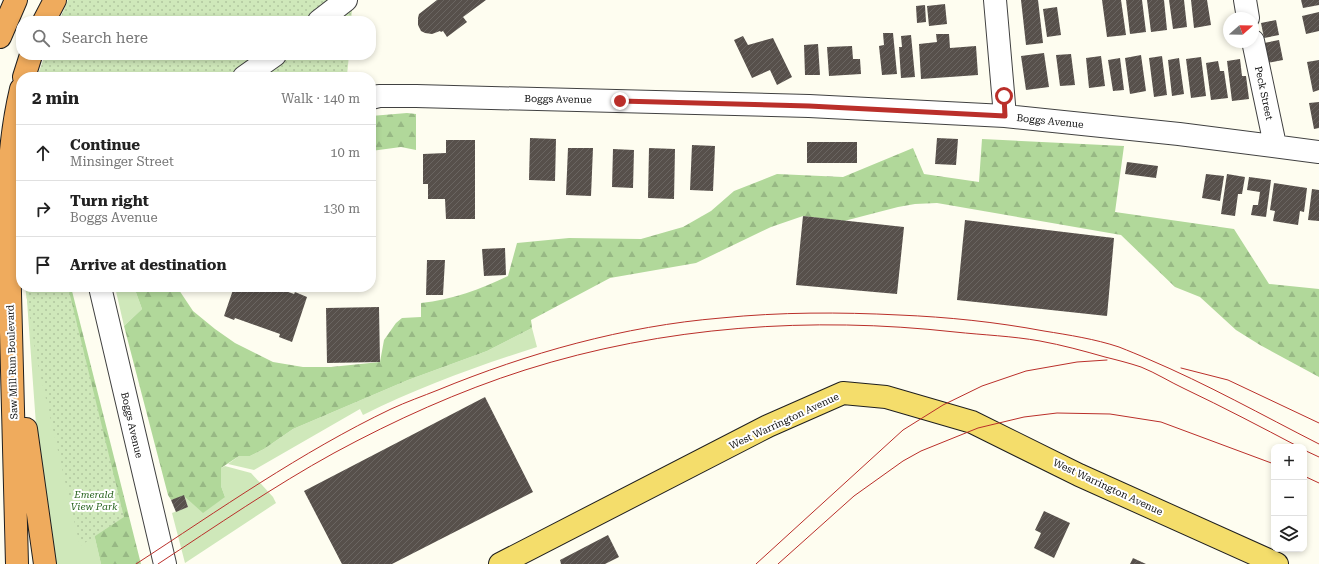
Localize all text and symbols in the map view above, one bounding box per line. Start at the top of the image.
north arrow [1223,12,1259,48]
search box [16,16,376,60]
icon: search [30,27,52,49]
text: Search here [62,29,148,47]
street label: Peck Street [1253,65,1275,121]
route start [995,87,1013,105]
text: 2 min [32,88,79,108]
text: Walk · 140 m [281,91,360,106]
route end [611,92,629,110]
street label: Boggs Avenue [524,93,592,105]
street label: Boggs Avenue [1016,112,1085,130]
text: Continue [70,136,140,154]
icon: ahead [32,142,54,164]
text: 10 m [330,145,360,160]
text: Minsinger Street [70,154,174,169]
text: Turn right [70,192,149,210]
icon: right [32,198,54,220]
text: 130 m [323,201,360,216]
text: Boggs Avenue [70,210,158,225]
icon: arrive [32,254,54,276]
text: Arrive at destination [70,256,226,274]
street label: Saw Mill Run Boulevard [4,304,19,420]
street label: Boggs Avenue [119,391,145,460]
street label: West Warrington Avenue [727,391,841,451]
map controls [1271,444,1307,552]
button: + [1271,444,1307,480]
street label: West Warrington Avenue [1051,457,1165,517]
button: − [1271,480,1307,516]
park label: Emerald View Park [71,489,118,512]
button: layers [1271,516,1307,552]

